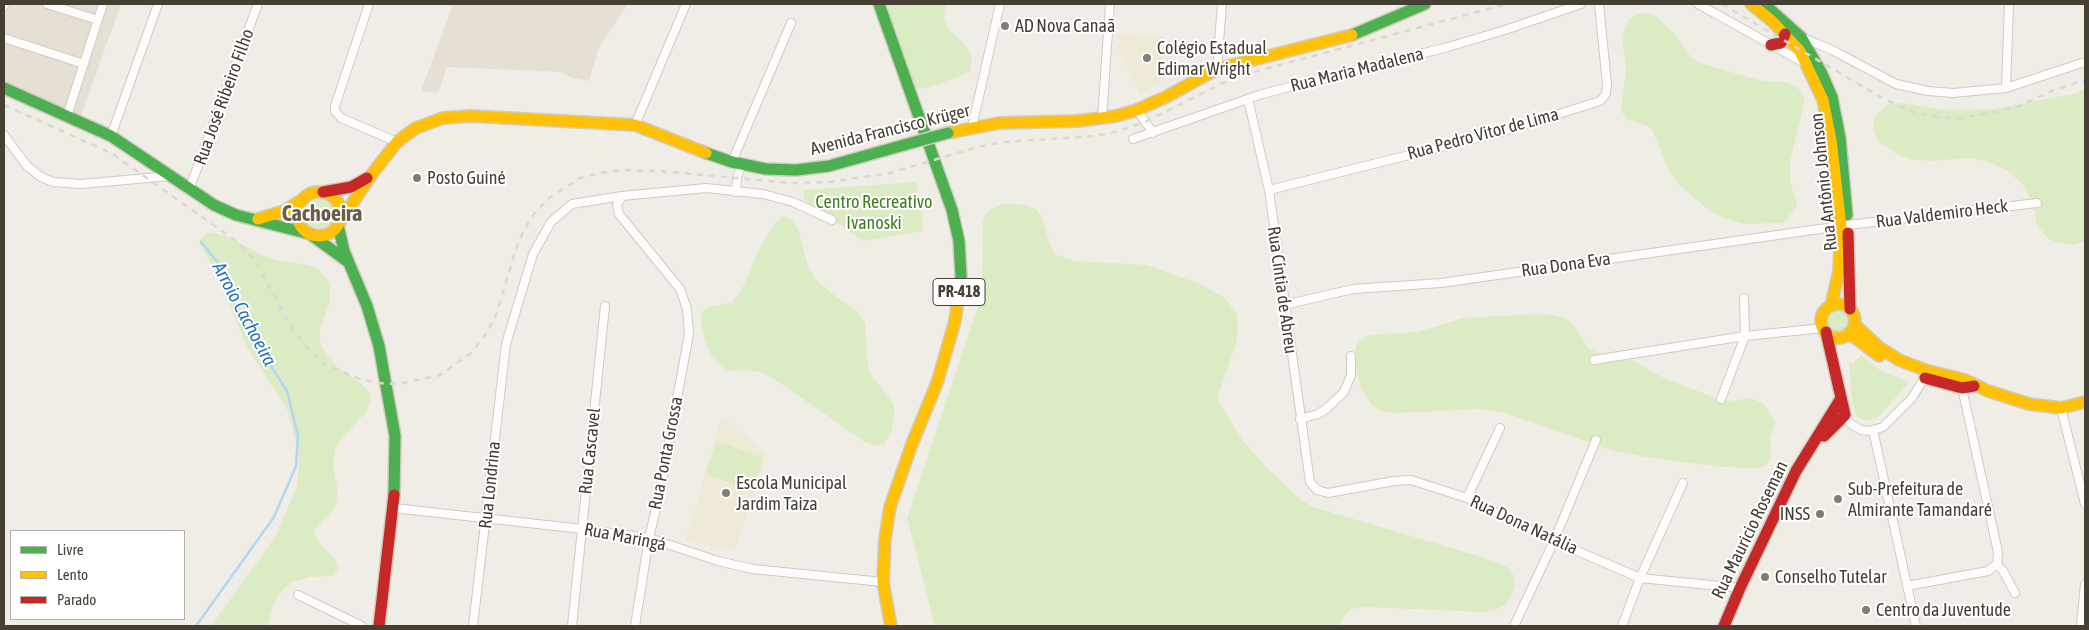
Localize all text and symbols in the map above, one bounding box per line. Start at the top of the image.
place label: AD Nova Canaã [1015,15,1115,37]
marker: AD Nova Canaã [999,20,1011,32]
street label: Rua José Ribeiro Filho [189,26,259,168]
place label: Colégio Estadual Edimar Wright [1157,37,1267,80]
street label: Rua Maria Madalena [1288,43,1426,97]
marker: Colégio Estadual Edimar Wright [1141,52,1153,64]
street label: Avenida Francisco Krüger [808,100,972,160]
street label: Rua Pedro Vitor de Lima [1405,103,1561,165]
street label: Rua Antônio Johnson [1806,112,1842,252]
place label: Posto Guiné [427,167,506,189]
marker: Posto Guiné [411,172,423,184]
park label: Centro Recreativo Ivanoski [815,191,933,233]
street label: Rua Valdemiro Heck [1875,195,2009,233]
district label: Cachoeira [282,201,362,227]
street label: Rua Cíntia de Abreu [1262,225,1302,355]
street label: Rua Dona Eva [1520,248,1612,282]
water label: Arroio Cachoeira [207,258,281,370]
road number: PR-418 [933,278,985,306]
street label: Rua Ponta Grossa [644,395,688,511]
street label: Rua Cascavel [575,407,605,495]
street label: Rua Londrina [475,440,505,530]
street label: Rua Mauricio Roseman [1707,457,1793,603]
place label: Escola Municipal Jardim Taiza [736,472,847,514]
place label: Sub-Prefeitura de Almirante Tamandaré [1848,478,1992,520]
marker: Escola Municipal Jardim Taiza [720,487,732,499]
street label: Rua Dona Natália [1467,491,1581,559]
marker: Sub-Prefeitura de Almirante Tamandaré [1832,493,1844,505]
place label: INSS [1780,503,1810,525]
marker: INSS [1814,508,1826,520]
street label: Rua Maringá [582,518,668,556]
legend [10,530,185,620]
text: Livre [57,541,84,558]
text: Lento [57,566,88,583]
place label: Conselho Tutelar [1775,566,1887,588]
marker: Conselho Tutelar [1759,571,1771,583]
text: Parado [57,591,96,608]
place label: Centro da Juventude [1876,599,2011,621]
marker: Centro da Juventude [1860,604,1872,616]

